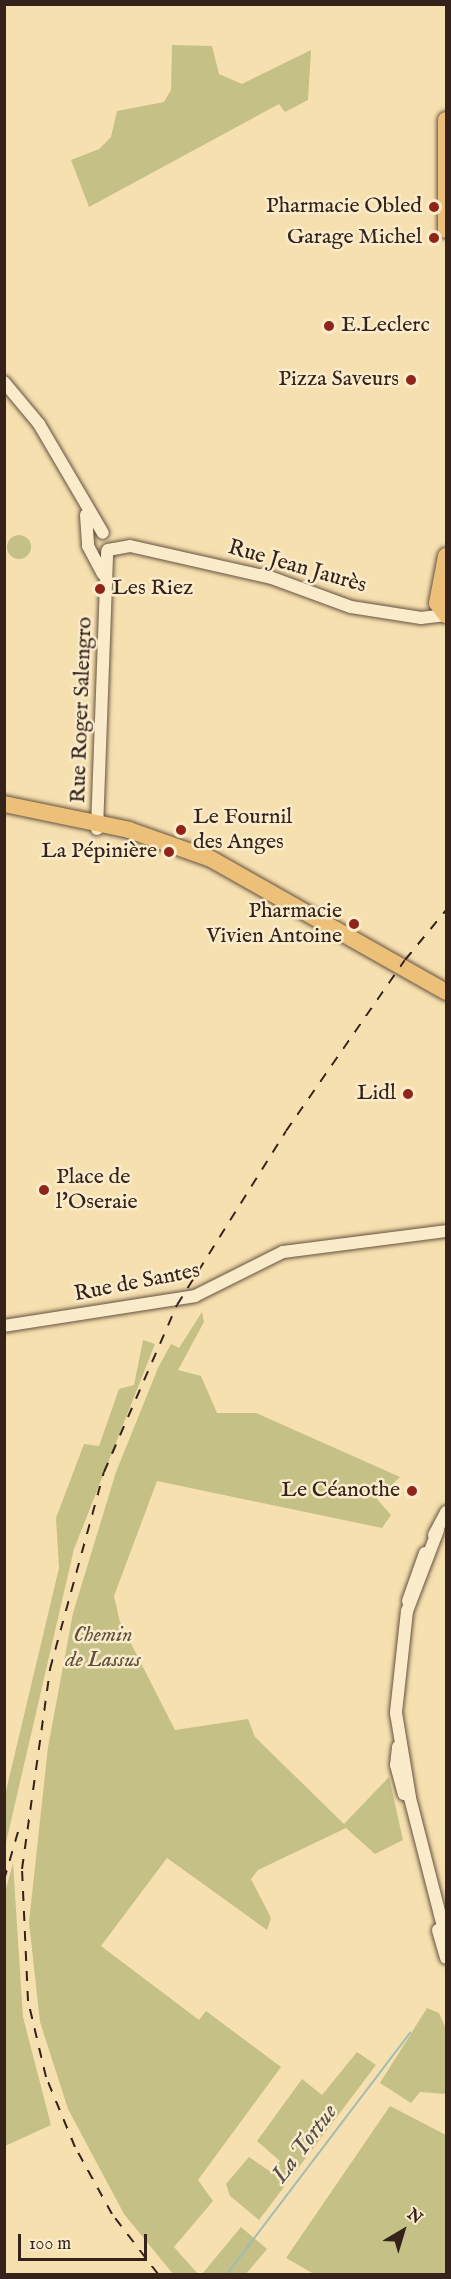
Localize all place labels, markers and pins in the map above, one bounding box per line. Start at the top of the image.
place label: Pharmacie Obled [266,194,422,220]
marker: Pharmacie Obled [427,200,441,214]
place label: Garage Michel [287,225,422,251]
marker: Garage Michel [427,231,441,245]
place label: E.Leclerc [341,313,430,339]
marker: E.Leclerc [322,319,336,333]
place label: Pizza Saveurs [278,367,399,393]
marker: Pizza Saveurs [404,373,418,387]
place label: Les Riez [112,576,193,602]
marker: Les Riez [93,582,107,596]
place label: Le Fournil des Anges [193,804,292,855]
marker: Le Fournil des Anges [174,823,188,837]
place label: La Pépinière [41,839,157,865]
marker: La Pépinière [162,845,176,859]
place label: Pharmacie Vivien Antoine [206,898,342,950]
marker: Pharmacie Vivien Antoine [347,917,361,931]
place label: Lidl [357,1081,396,1107]
marker: Lidl [401,1087,415,1101]
place label: Place de l'Oseraie [56,1164,138,1216]
marker: Place de l'Oseraie [37,1183,51,1197]
place label: Le Céanothe [281,1478,400,1504]
marker: Le Céanothe [405,1484,419,1498]

